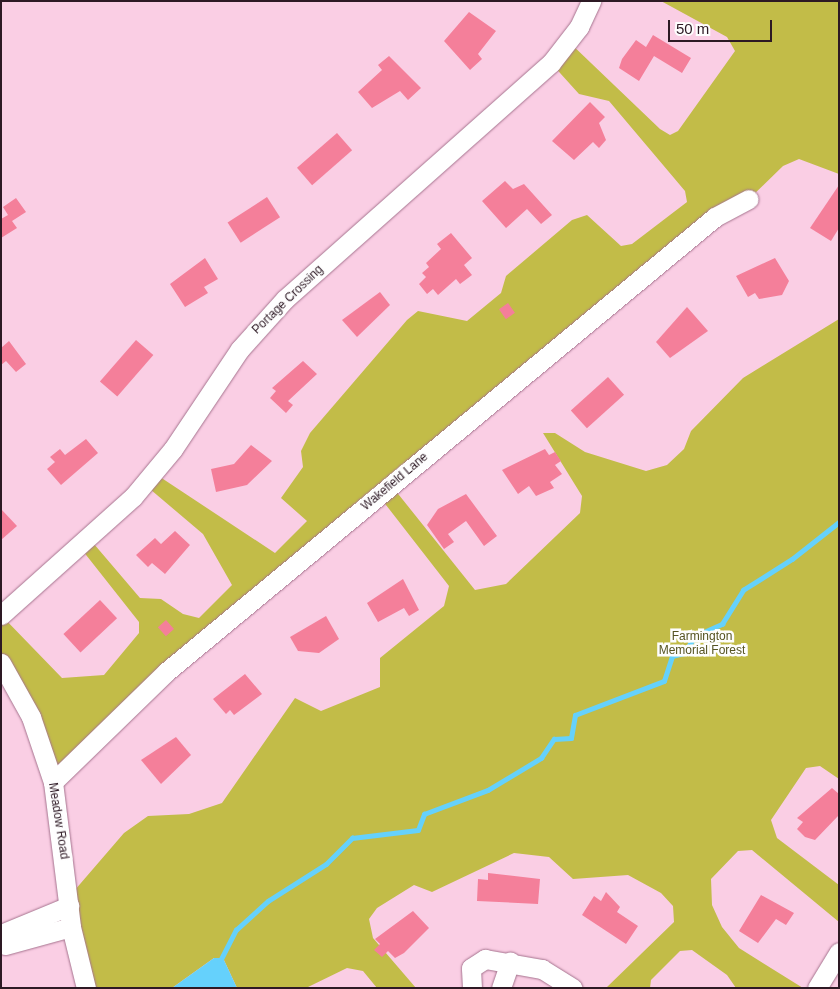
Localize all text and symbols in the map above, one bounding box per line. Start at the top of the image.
scale bar [670,10,774,42]
text: 50 m [676,20,709,37]
street label: Portage Crossing [250,263,326,337]
street label: Wakefield Lane [359,450,431,514]
park label: Farmington Memorial Forest [659,630,745,658]
street label: Meadow Road [45,782,71,860]

